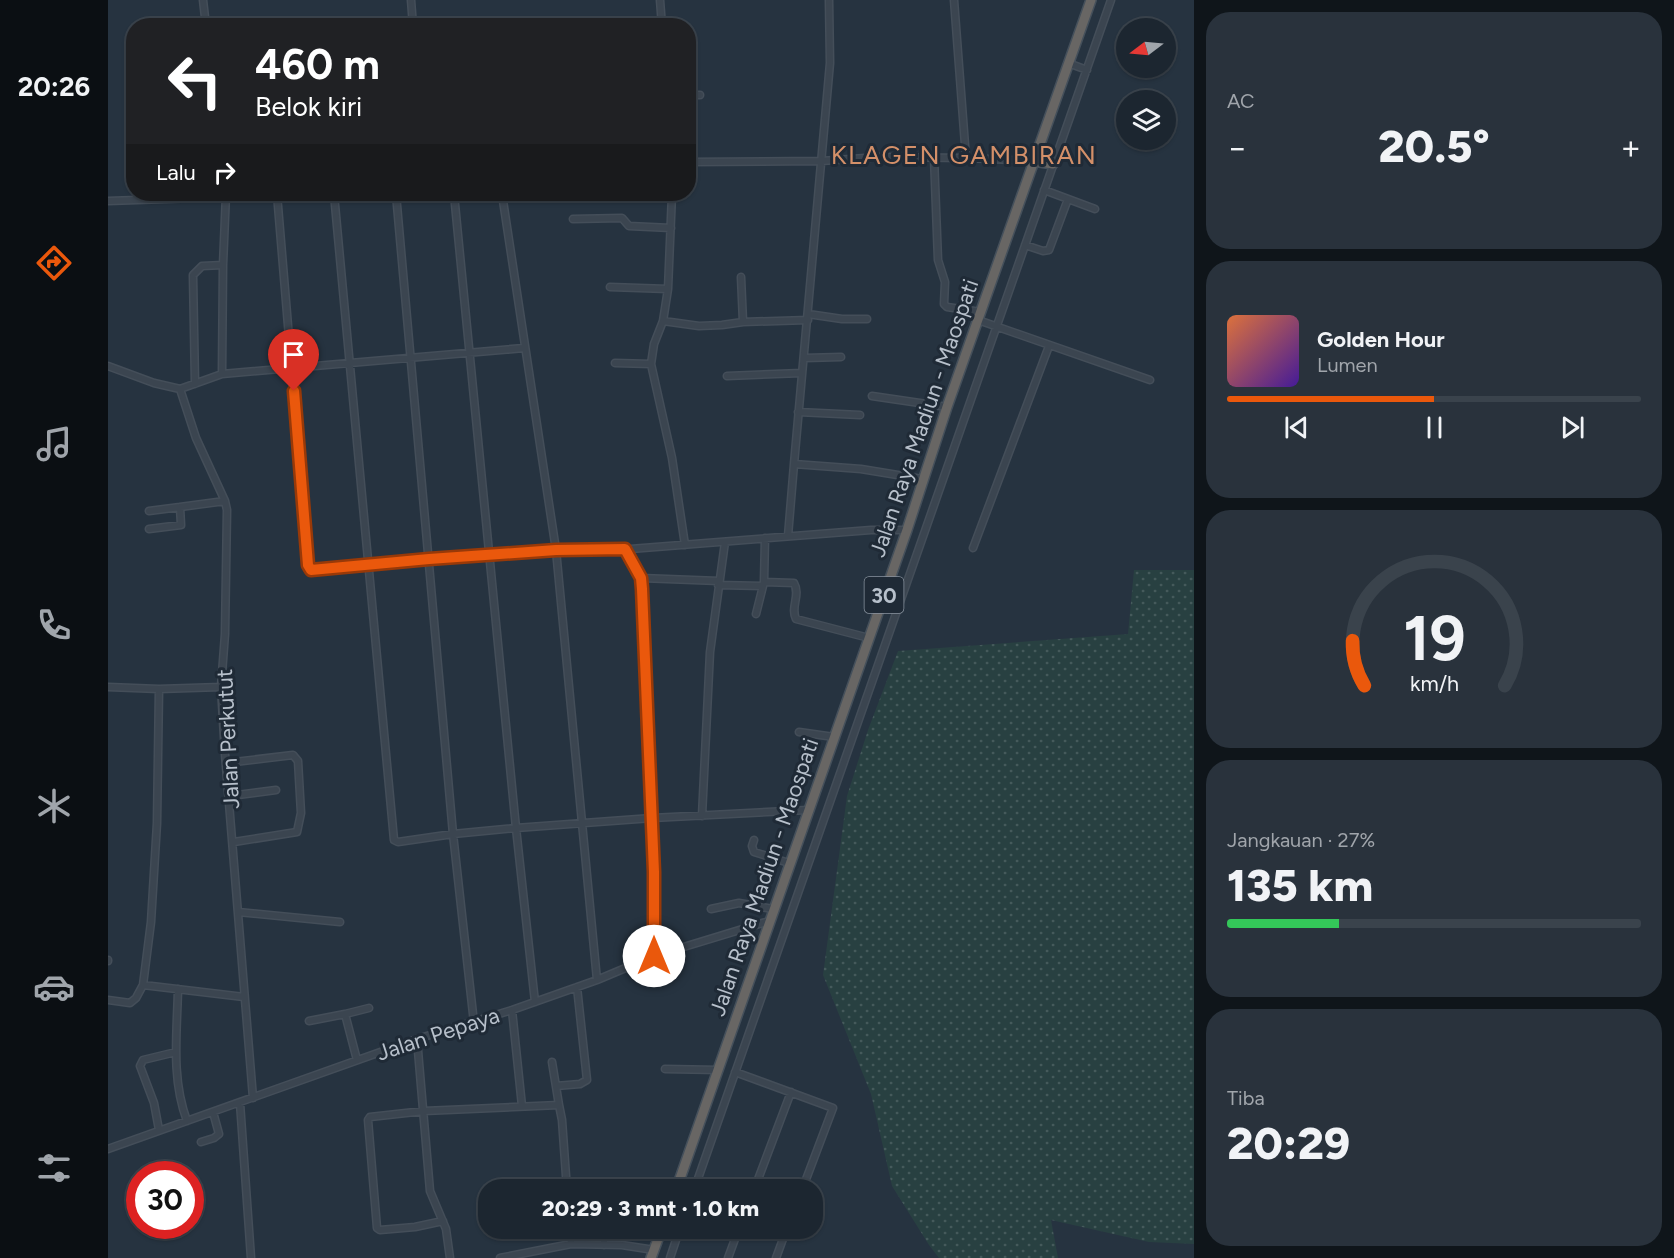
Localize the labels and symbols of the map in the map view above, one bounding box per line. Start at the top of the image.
north arrow [1116,18,1176,78]
district label: KLAGEN GAMBIRAN [831,139,1097,171]
street label: Jalan Raya Madiun - Maospati [864,276,984,560]
pin [268,329,319,391]
road number: 30 [864,577,904,613]
street label: Jalan Perkutut [211,668,245,810]
street label: Jalan Raya Madiun - Maospati [704,735,824,1019]
position arrow [622,924,686,988]
street label: Jalan Pepaya [373,1001,503,1067]
speed limit sign: 30 [126,1161,204,1239]

